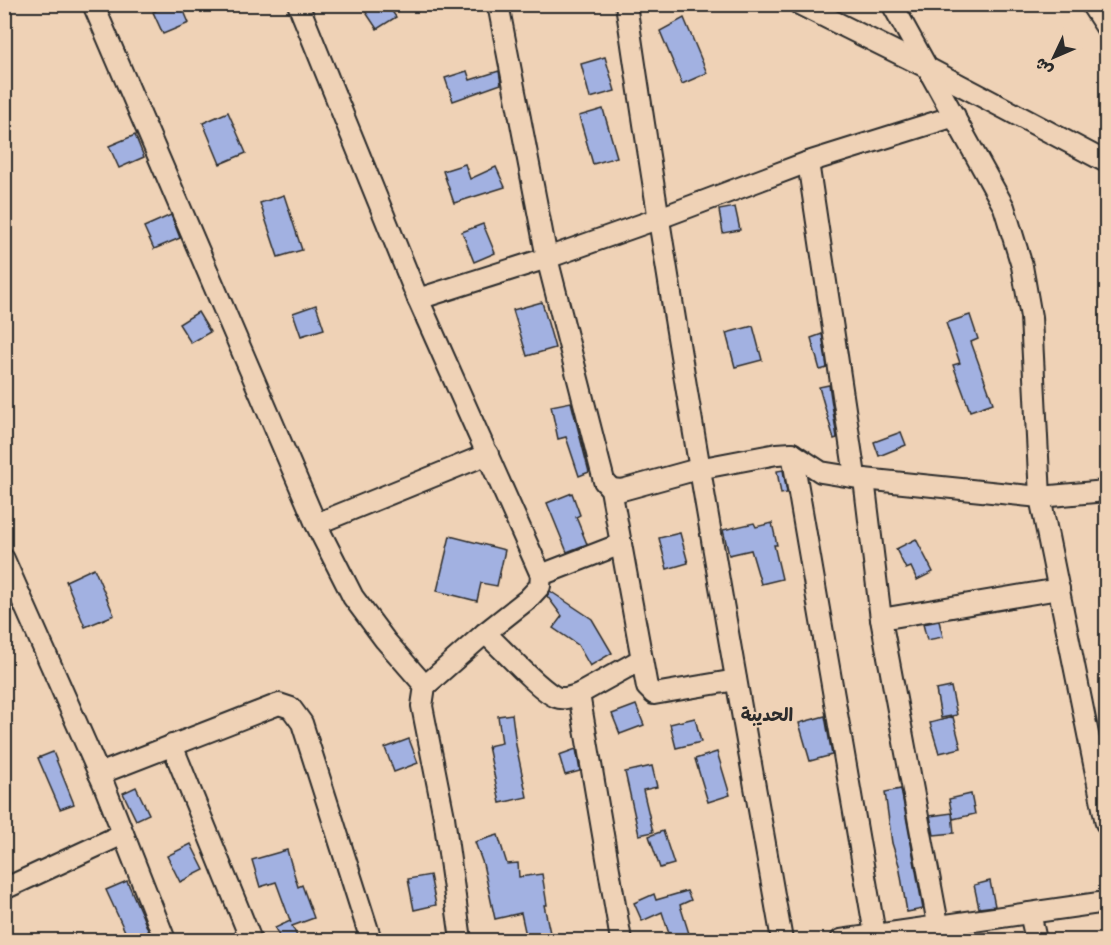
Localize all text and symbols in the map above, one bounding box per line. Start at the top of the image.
north arrow [1024,27,1084,87]
text: ش [1029,51,1059,81]
district label: الحديبة [741,702,793,731]

